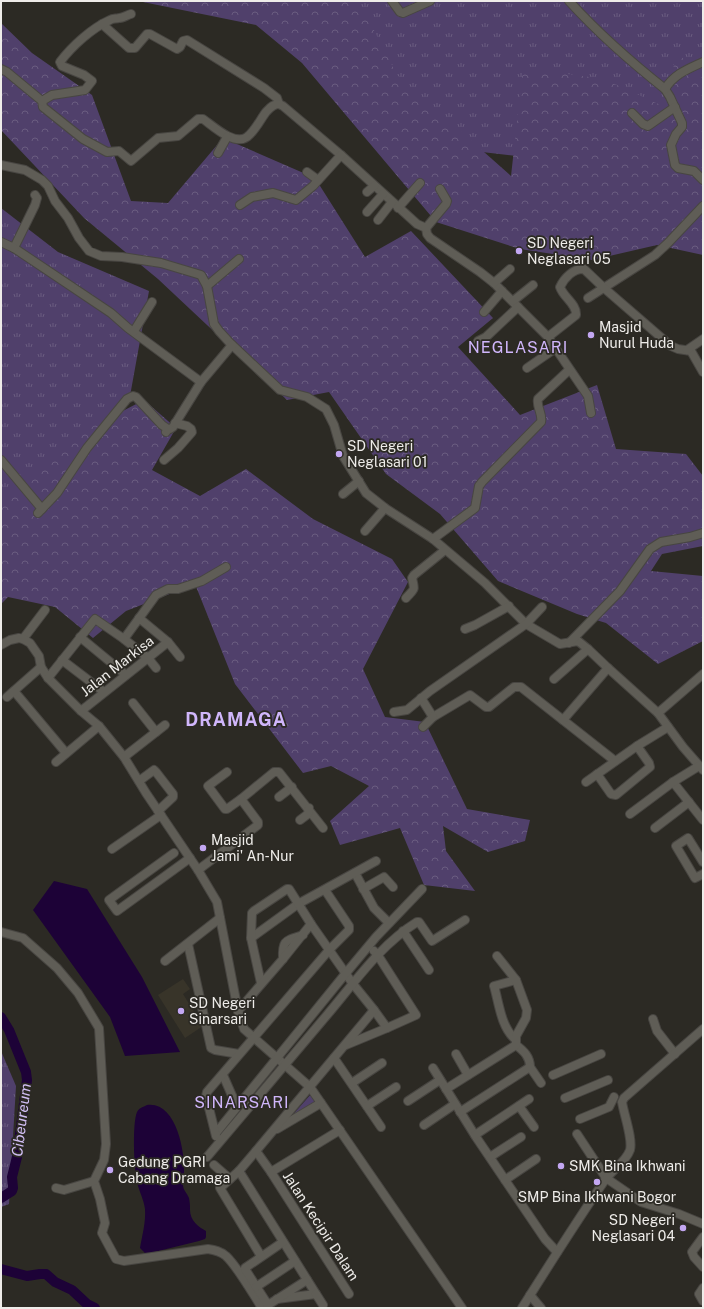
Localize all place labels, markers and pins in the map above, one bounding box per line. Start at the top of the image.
place label: SD Negeri Neglasari 05 [527,235,611,267]
marker: SD Negeri Neglasari 05 [514,246,524,256]
place label: Masjid Nurul Huda [599,319,674,351]
marker: Masjid Nurul Huda [586,330,596,340]
place label: SD Negeri Neglasari 01 [347,438,427,470]
marker: SD Negeri Neglasari 01 [334,449,344,459]
place label: Masjid Jami' An-Nur [211,832,294,864]
marker: Masjid Jami' An-Nur [198,843,208,853]
place label: SD Negeri Sinarsari [189,995,255,1027]
marker: SD Negeri Sinarsari [176,1006,186,1016]
place label: Gedung PGRI Cabang Dramaga [118,1154,230,1186]
place label: SMK Bina Ikhwani [569,1158,686,1174]
marker: SMK Bina Ikhwani [556,1161,566,1171]
marker: Gedung PGRI Cabang Dramaga [105,1165,115,1175]
marker: SMP Bina Ikhwani Bogor [592,1177,602,1187]
place label: SMP Bina Ikhwani Bogor [518,1189,676,1205]
place label: SD Negeri Neglasari 04 [592,1212,675,1244]
marker: SD Negeri Neglasari 04 [678,1223,688,1233]

